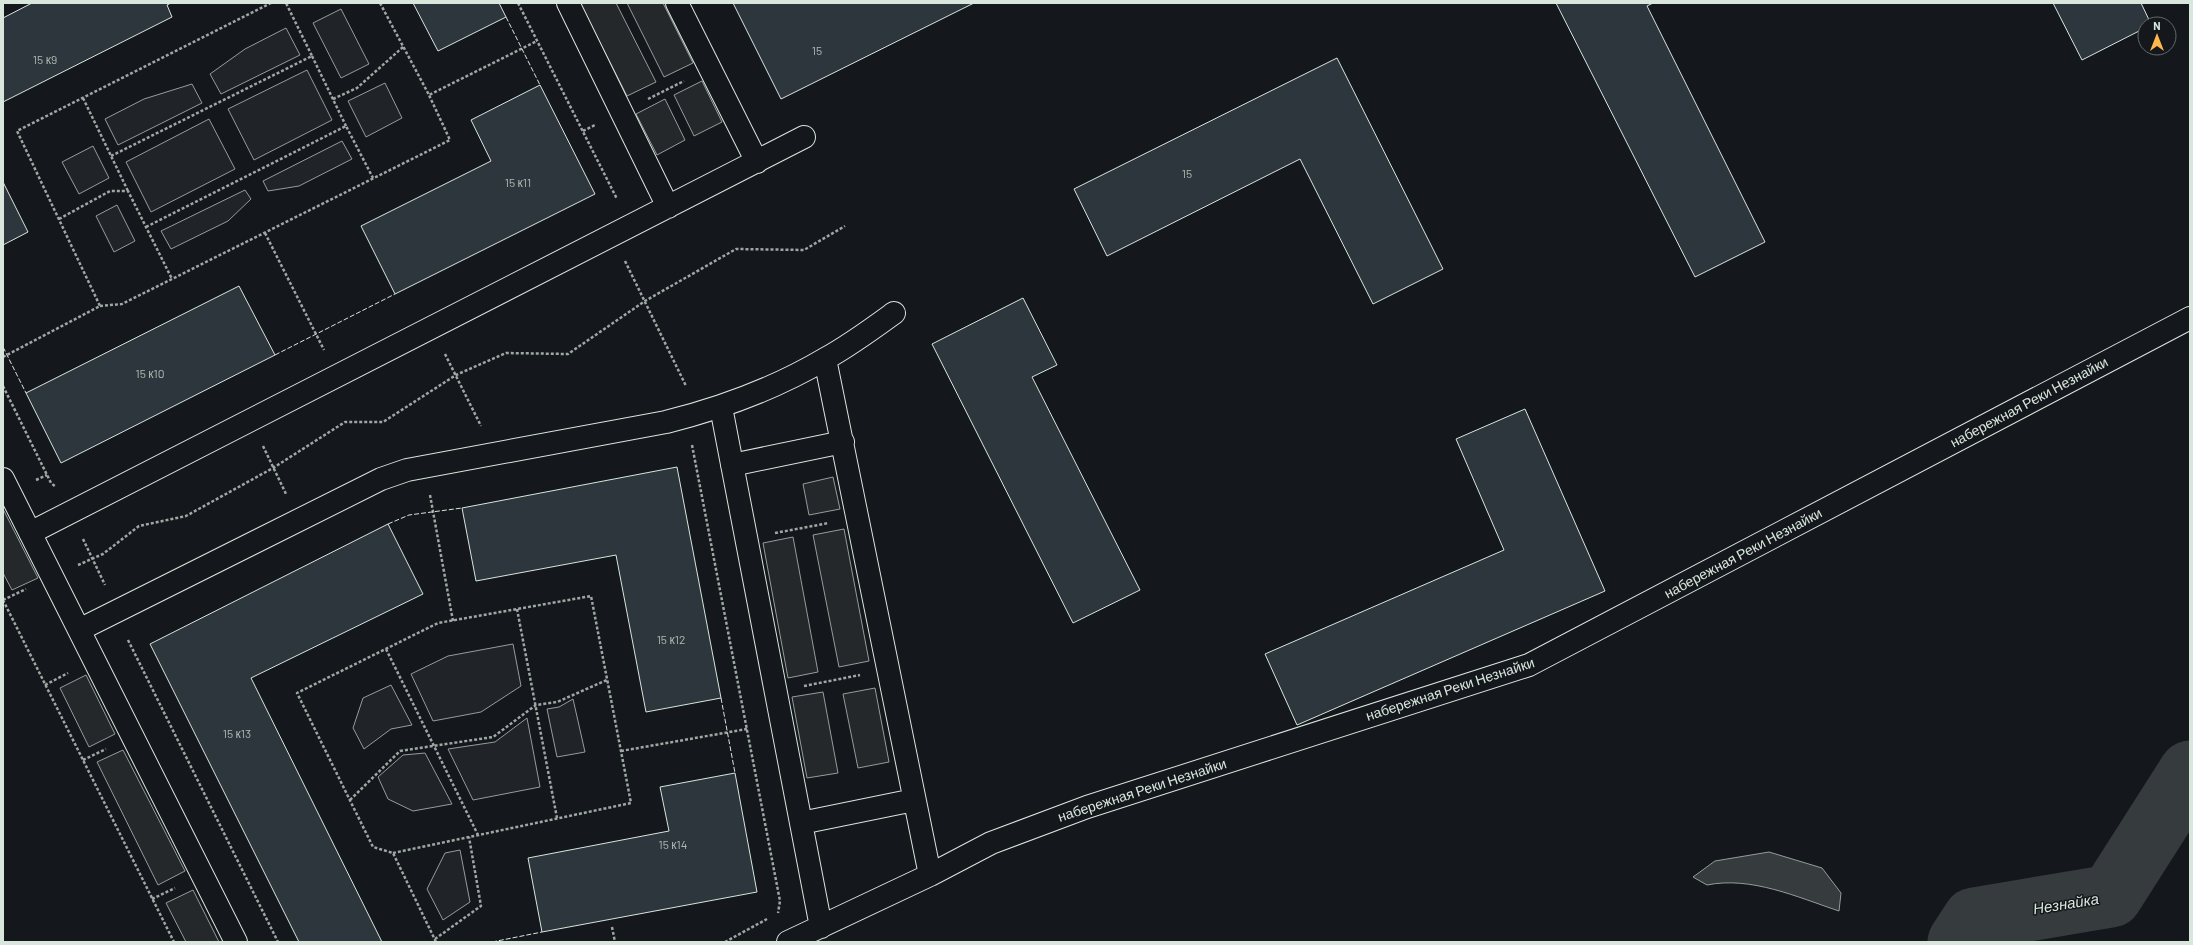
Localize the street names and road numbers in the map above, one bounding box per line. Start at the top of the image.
street label: набережная Реки Незнайки [1947,353,2111,450]
street label: набережная Реки Незнайки [1661,504,1825,601]
street label: набережная Реки Незнайки [1363,653,1536,724]
street label: набережная Реки Незнайки [1055,754,1228,825]

